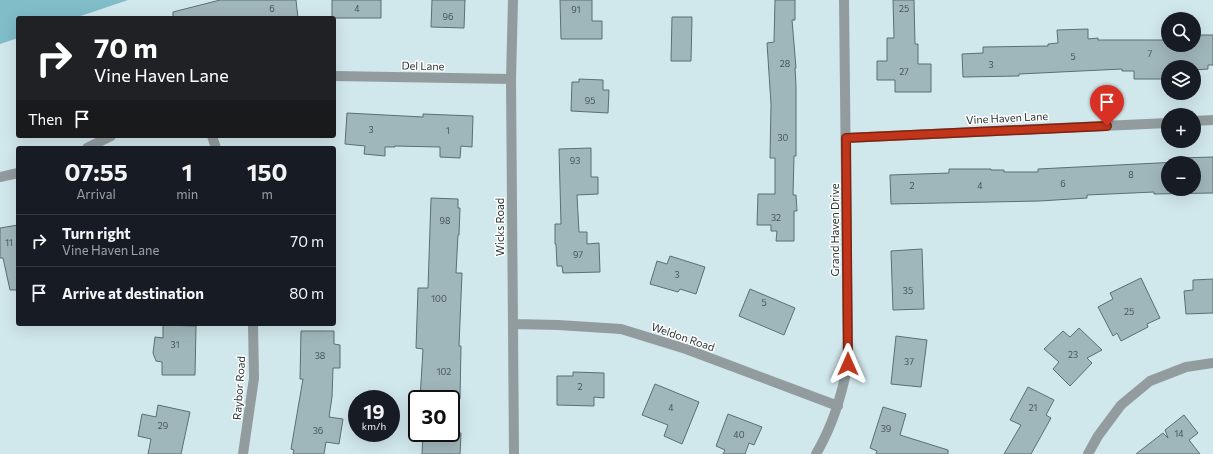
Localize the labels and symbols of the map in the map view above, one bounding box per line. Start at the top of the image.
house number: 6 [269,3,275,14]
house number: 4 [354,3,360,14]
house number: 25 [899,3,909,14]
house number: 91 [571,4,581,15]
house number: 96 [443,11,453,22]
house number: 7 [1148,48,1153,59]
house number: 5 [1070,51,1076,62]
house number: 28 [780,58,790,69]
street label: Del Lane [401,59,445,72]
house number: 3 [988,59,994,70]
house number: 27 [899,66,909,77]
pin [1090,85,1124,126]
house number: 95 [585,95,595,106]
street label: Vine Haven Lane [966,109,1049,126]
house number: 3 [368,124,374,135]
house number: 1 [446,125,450,136]
house number: 30 [777,132,789,143]
house number: 93 [570,155,580,166]
house number: 8 [1128,169,1134,180]
house number: 6 [1060,178,1066,189]
house number: 2 [910,180,915,191]
house number: 4 [977,180,983,191]
street label: Grand Haven Drive [828,183,841,276]
street label: Wicks Road [493,198,506,256]
house number: 32 [771,212,781,223]
house number: 98 [440,215,450,226]
house number: 11 [5,237,13,248]
house number: 97 [573,249,583,260]
house number: 3 [674,269,680,280]
house number: 35 [903,285,913,296]
house number: 100 [431,293,447,304]
house number: 5 [761,297,767,308]
house number: 25 [1124,306,1134,317]
street label: Weldon Road [650,320,717,353]
house number: 31 [171,339,179,350]
position arrow [827,343,869,385]
house number: 23 [1068,349,1078,360]
house number: 38 [315,350,325,361]
street label: Raybor Road [230,356,247,420]
house number: 37 [904,356,914,367]
house number: 102 [437,366,451,377]
house number: 2 [578,381,583,392]
speed limit sign: 30 [408,390,460,442]
house number: 4 [668,402,674,413]
house number: 21 [1029,402,1037,413]
house number: 29 [158,420,168,431]
house number: 39 [881,423,891,434]
house number: 36 [313,425,323,436]
house number: 14 [1174,428,1184,439]
house number: 40 [733,429,745,440]

